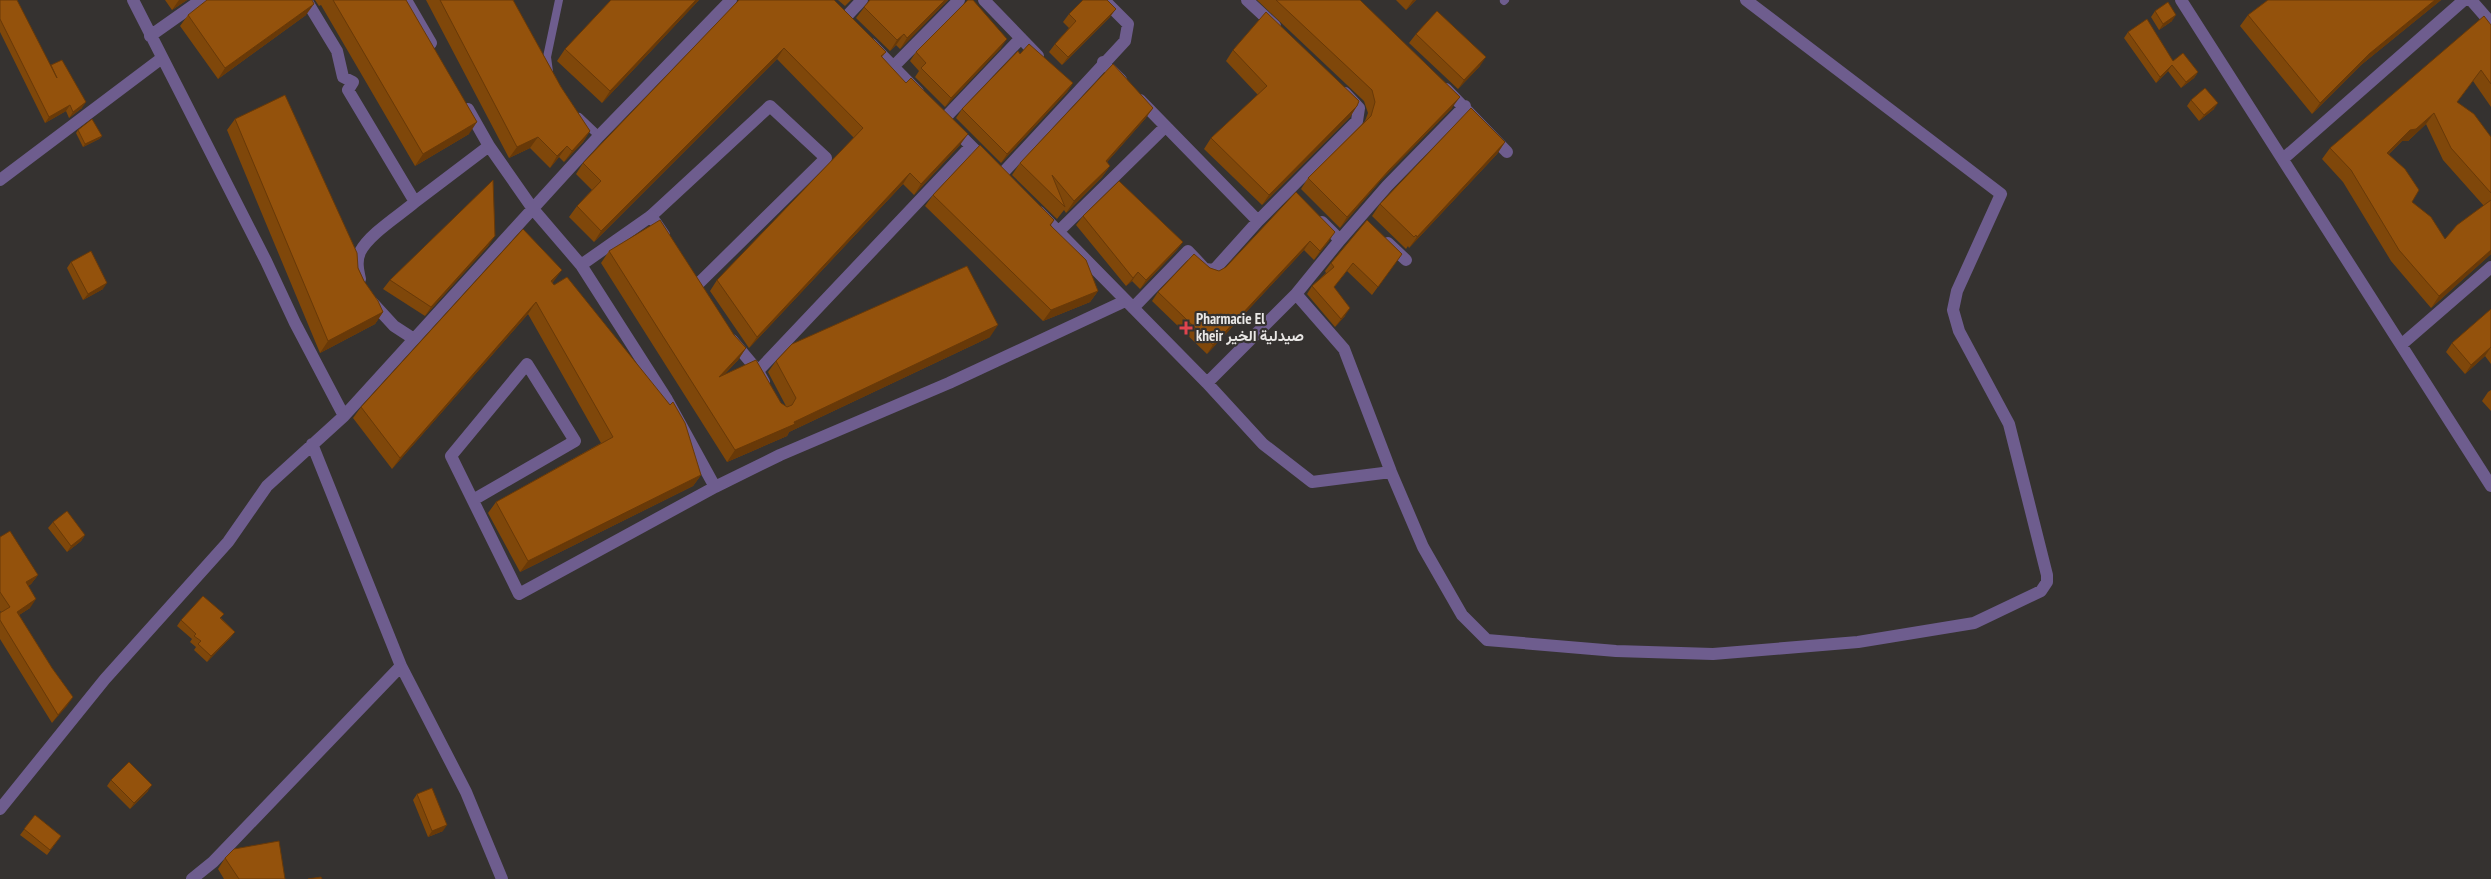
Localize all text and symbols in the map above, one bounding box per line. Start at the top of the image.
place label: Pharmacie El kheir صيدلية الخير [1196,309,1304,345]
marker: Pharmacie El kheir صيدلية الخير [1180,322,1192,334]

